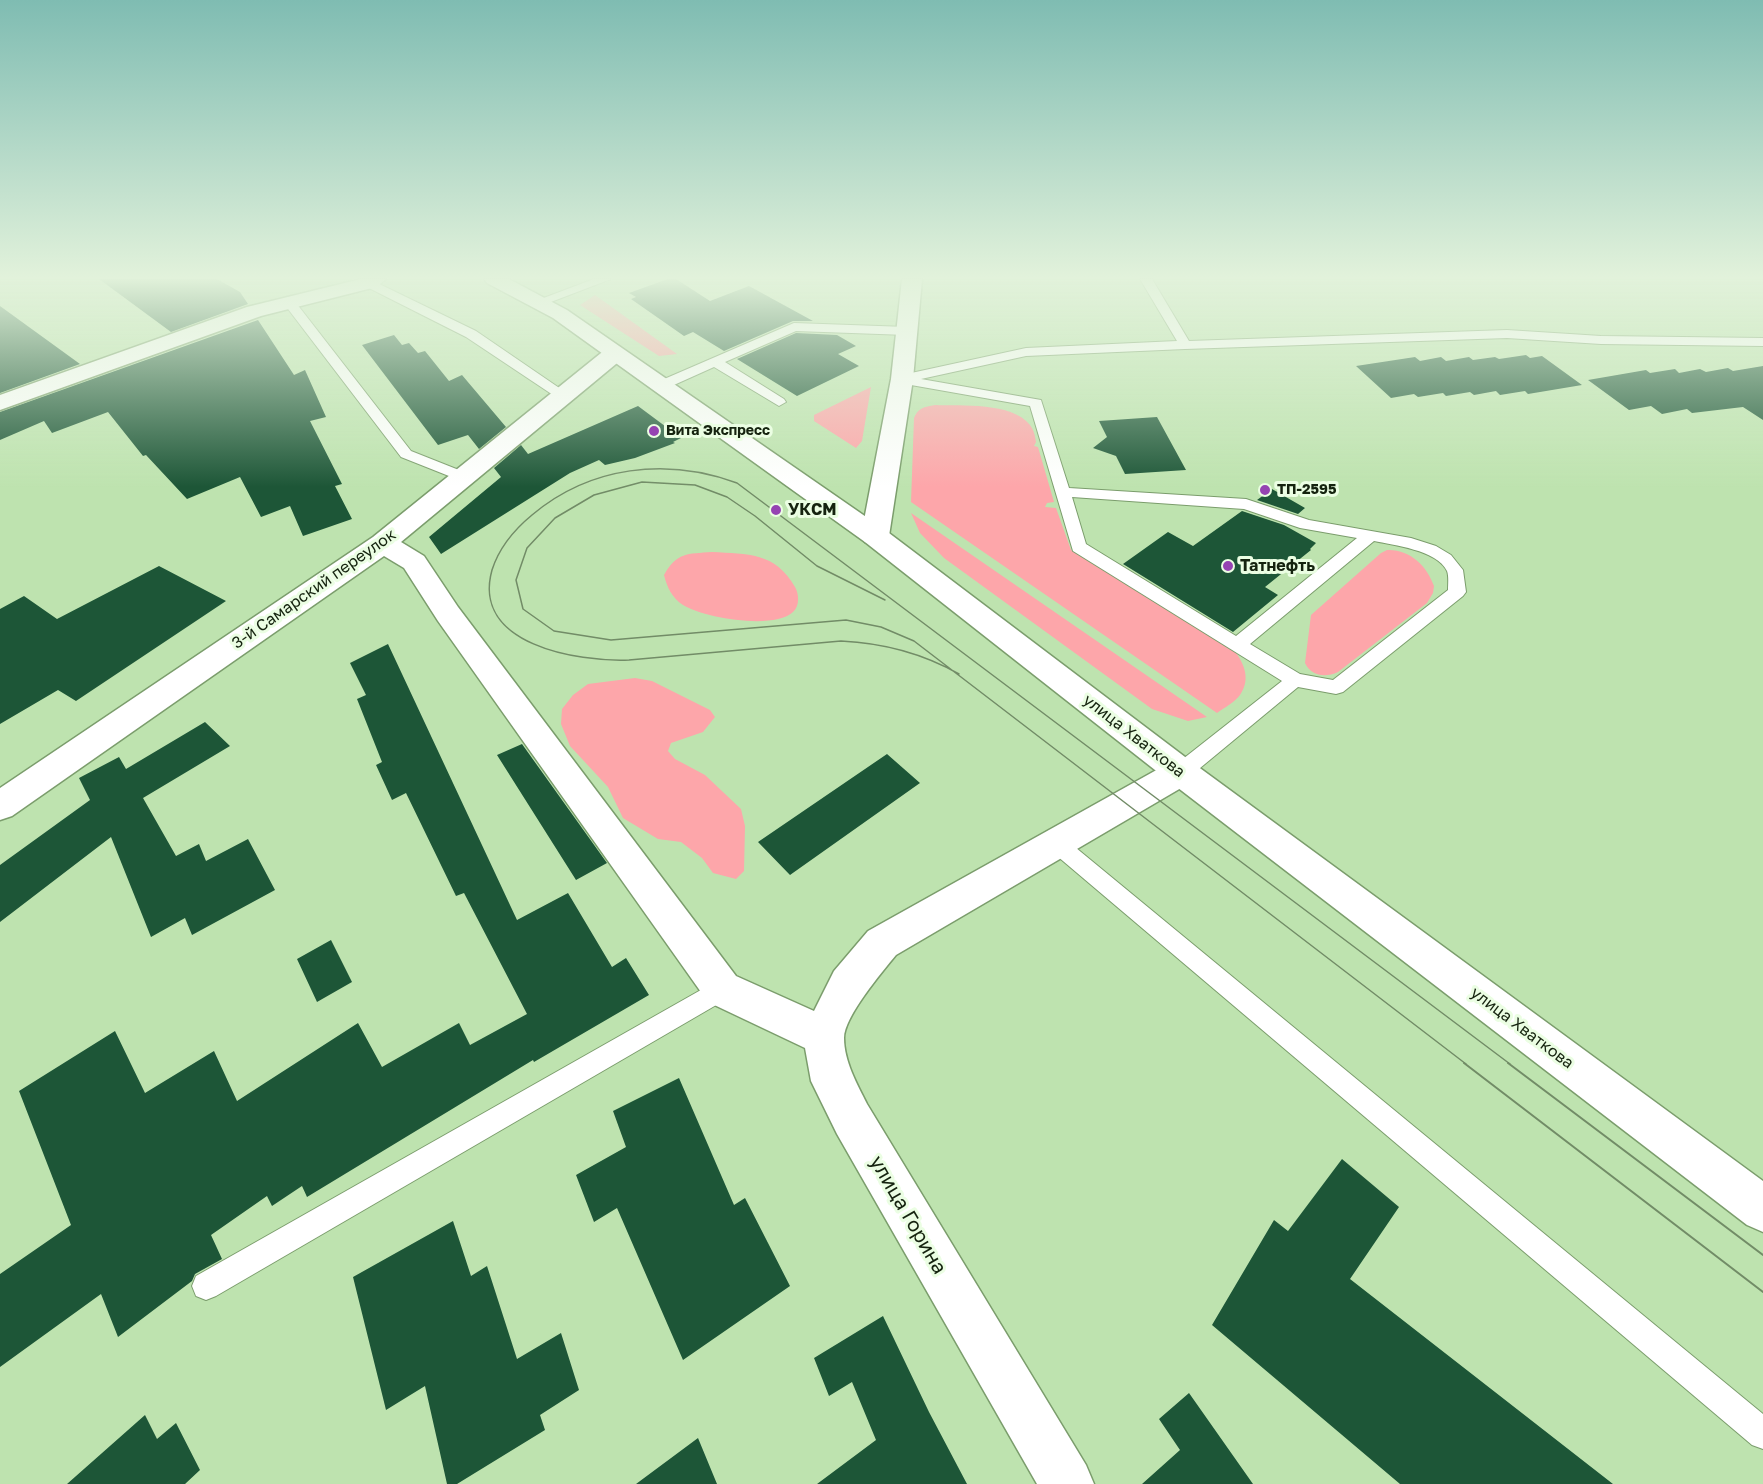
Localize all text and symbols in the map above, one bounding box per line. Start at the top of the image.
place label: Вита Экспресс [666,423,770,439]
marker: Вита Экспресс [647,424,661,438]
place label: ТП-2595 [1277,482,1336,498]
marker: ТП-2595 [1258,483,1272,497]
place label: УКСМ [788,500,837,520]
marker: УКСМ [769,503,783,517]
street label: 3-й Самарский переулок [228,525,400,653]
place label: Татнефть [1240,556,1315,576]
marker: Татнефть [1221,559,1235,573]
street label: улица Хваткова [1079,690,1189,782]
street label: улица Хваткова [1467,983,1577,1073]
street label: улица Горина [864,1152,952,1278]

